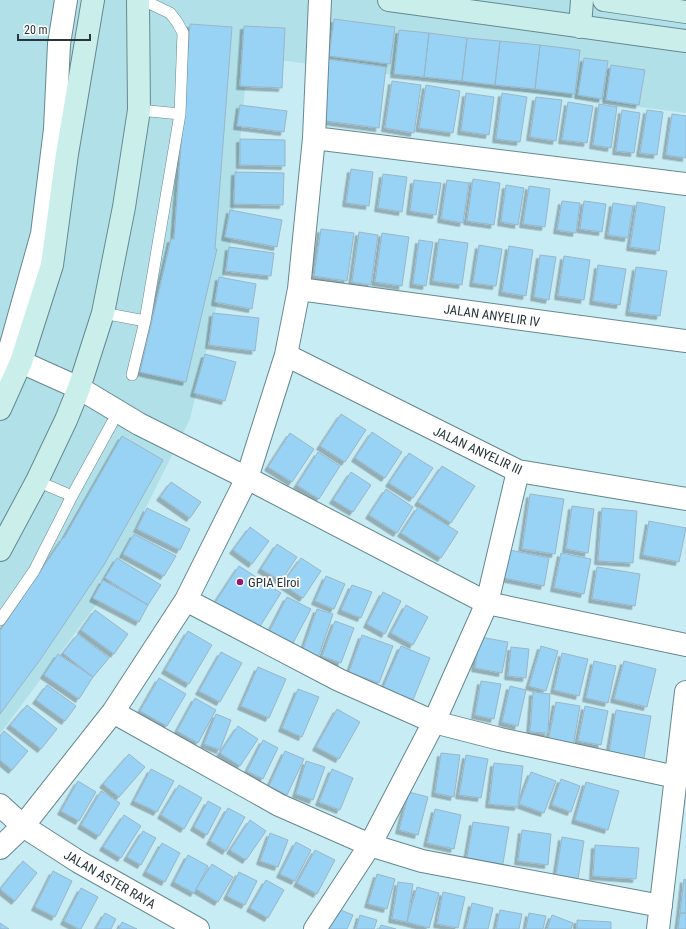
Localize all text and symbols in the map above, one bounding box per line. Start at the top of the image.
scale bar [18,16,90,42]
text: 20 m [24,23,48,37]
street label: JALAN ANYELIR IV [443,301,542,330]
street label: JALAN ANYELIR III [431,423,525,478]
place label: GPIA Elroi [248,575,300,590]
marker: GPIA Elroi [235,577,245,587]
street label: JALAN ASTER RAYA [61,847,159,912]

